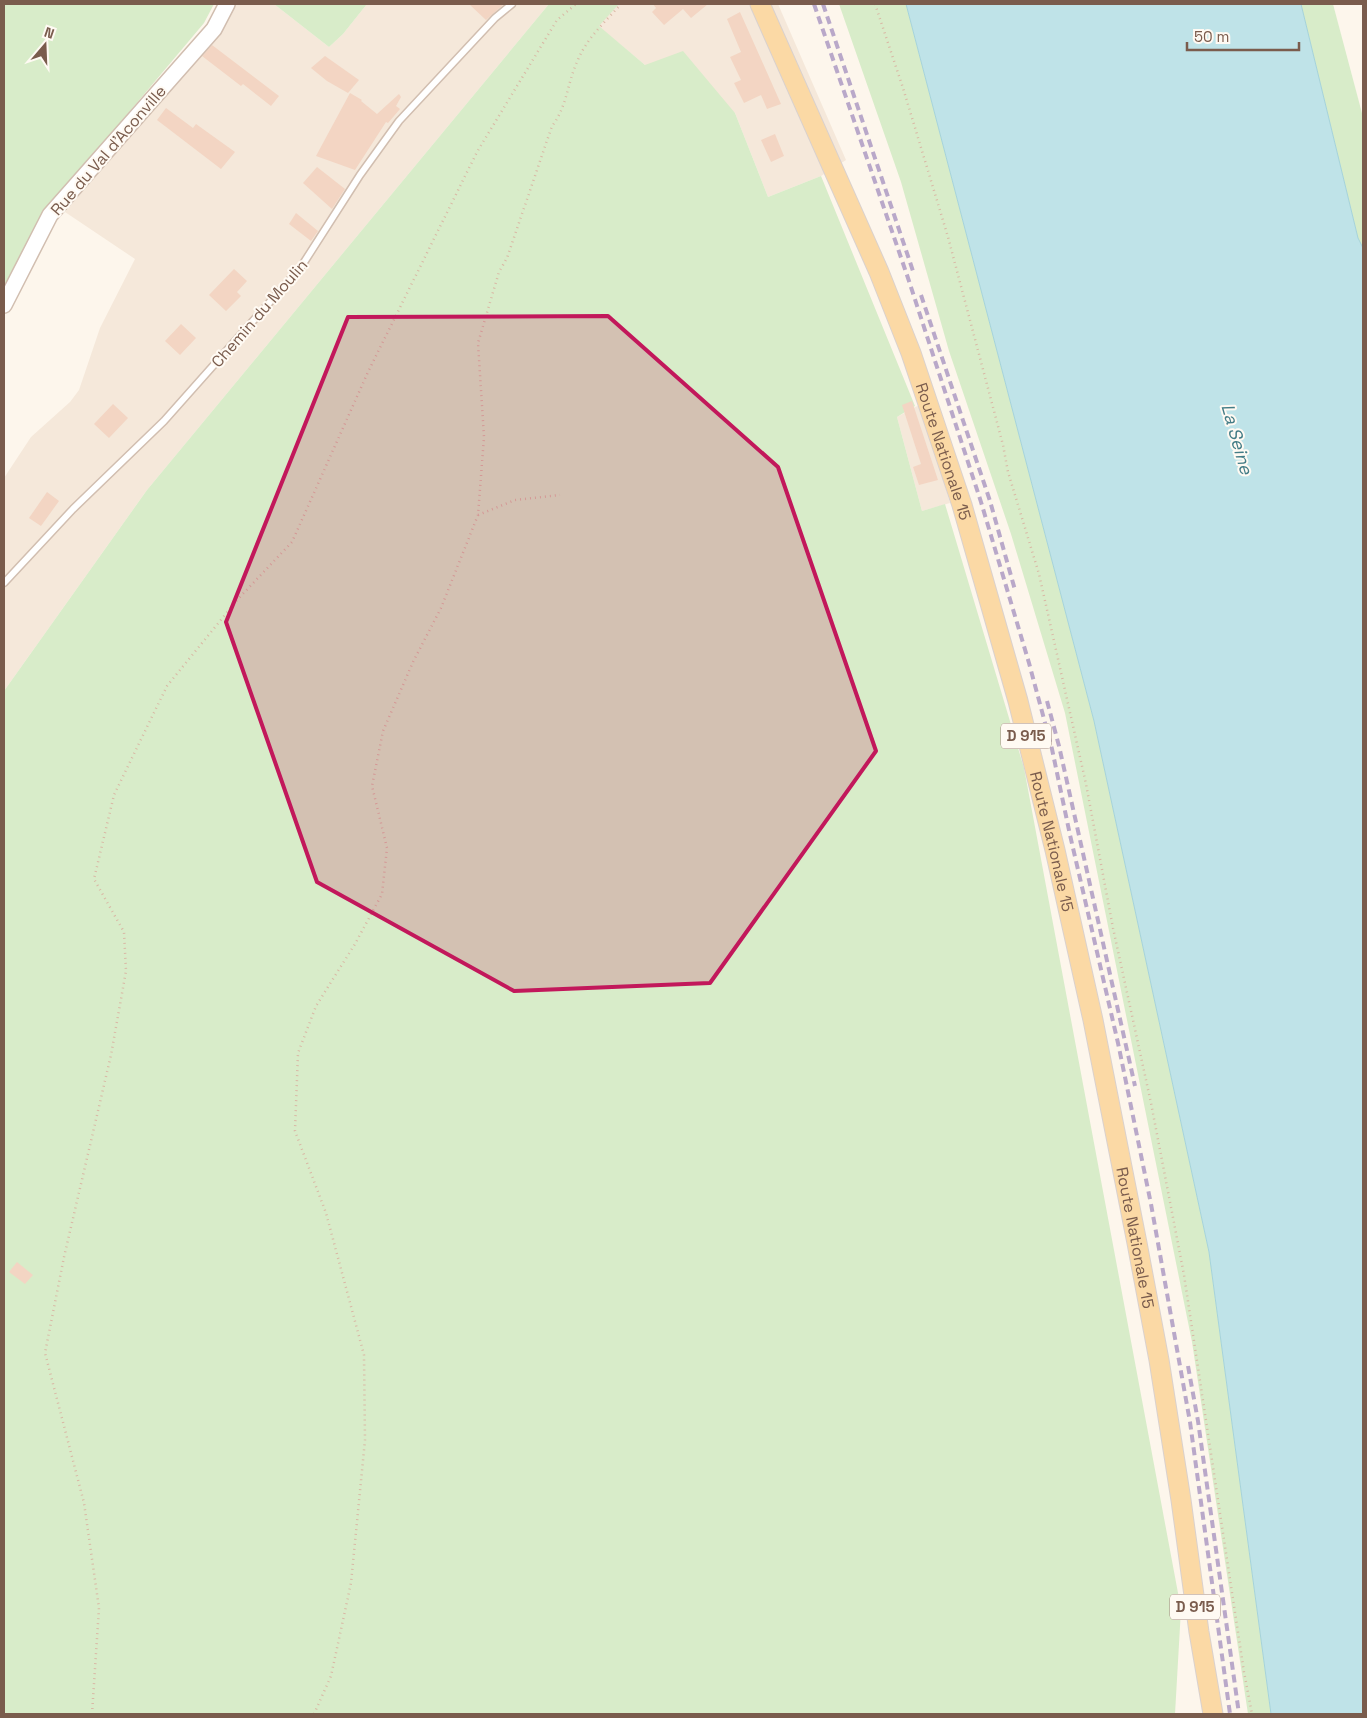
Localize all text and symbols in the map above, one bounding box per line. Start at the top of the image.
north arrow [20,20,70,70]
scale bar [1187,20,1300,52]
text: N [42,23,57,43]
text: 50 m [1194,27,1229,46]
street label: Rue du Val d'Aconville [46,81,171,220]
street label: Chemin du Moulin [207,255,312,372]
street label: Route Nationale 15 [911,380,976,523]
water label: La Seine [1216,401,1259,478]
road number: D 915 [1001,724,1051,748]
street label: Route Nationale 15 [1025,769,1078,914]
street label: Route Nationale 15 [1111,1165,1159,1310]
road number: D 915 [1170,1594,1220,1620]

